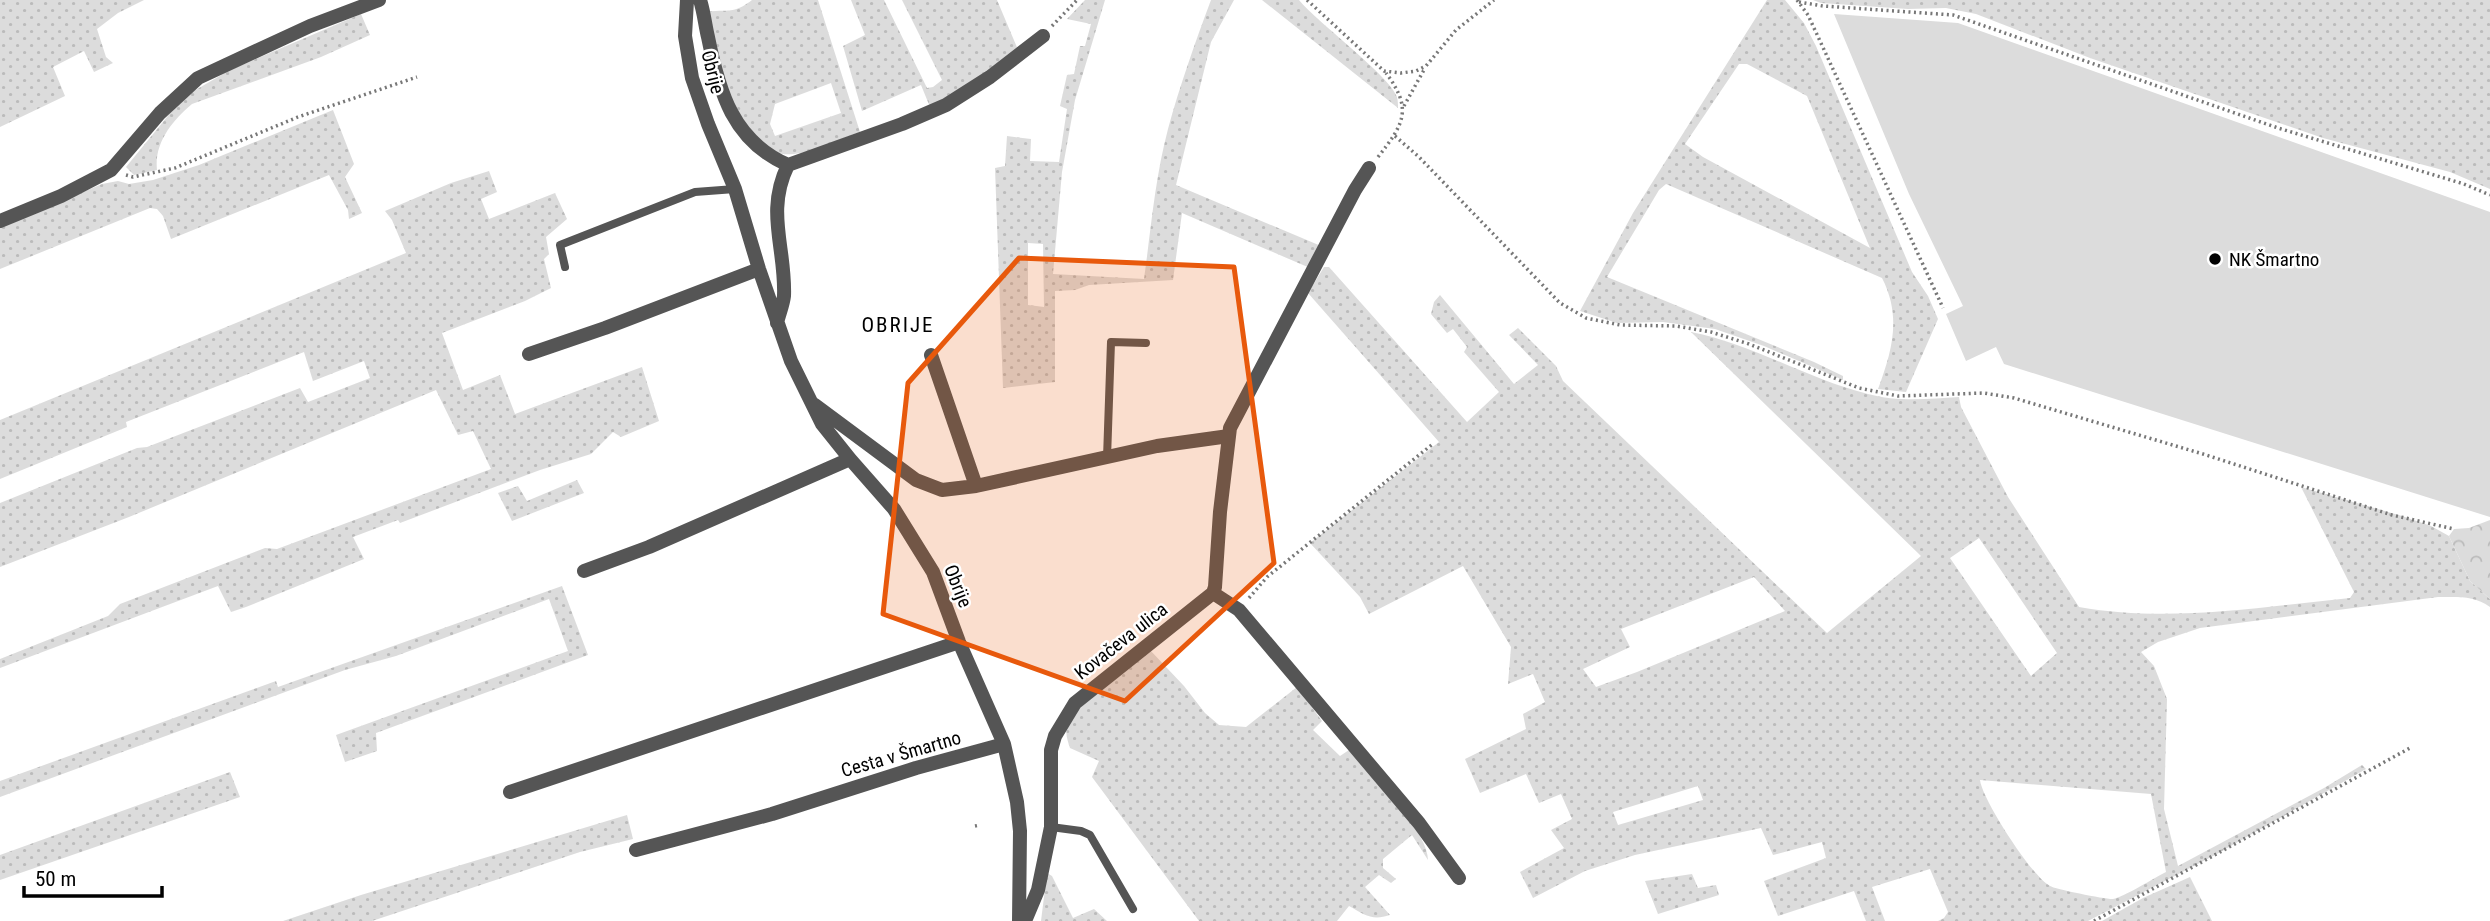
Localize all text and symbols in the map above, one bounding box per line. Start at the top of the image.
street label: Obrije [697,48,730,96]
place label: NK Šmartno [2229,248,2319,271]
marker: NK Šmartno [2207,251,2223,267]
district label: OBRIJE [861,313,935,337]
street label: Obrije [939,561,977,611]
street label: Kovačeva ulica [1070,598,1172,684]
street label: Cesta v Šmartno [838,726,964,782]
scale bar [24,855,163,899]
text: 50 m [35,867,76,891]

